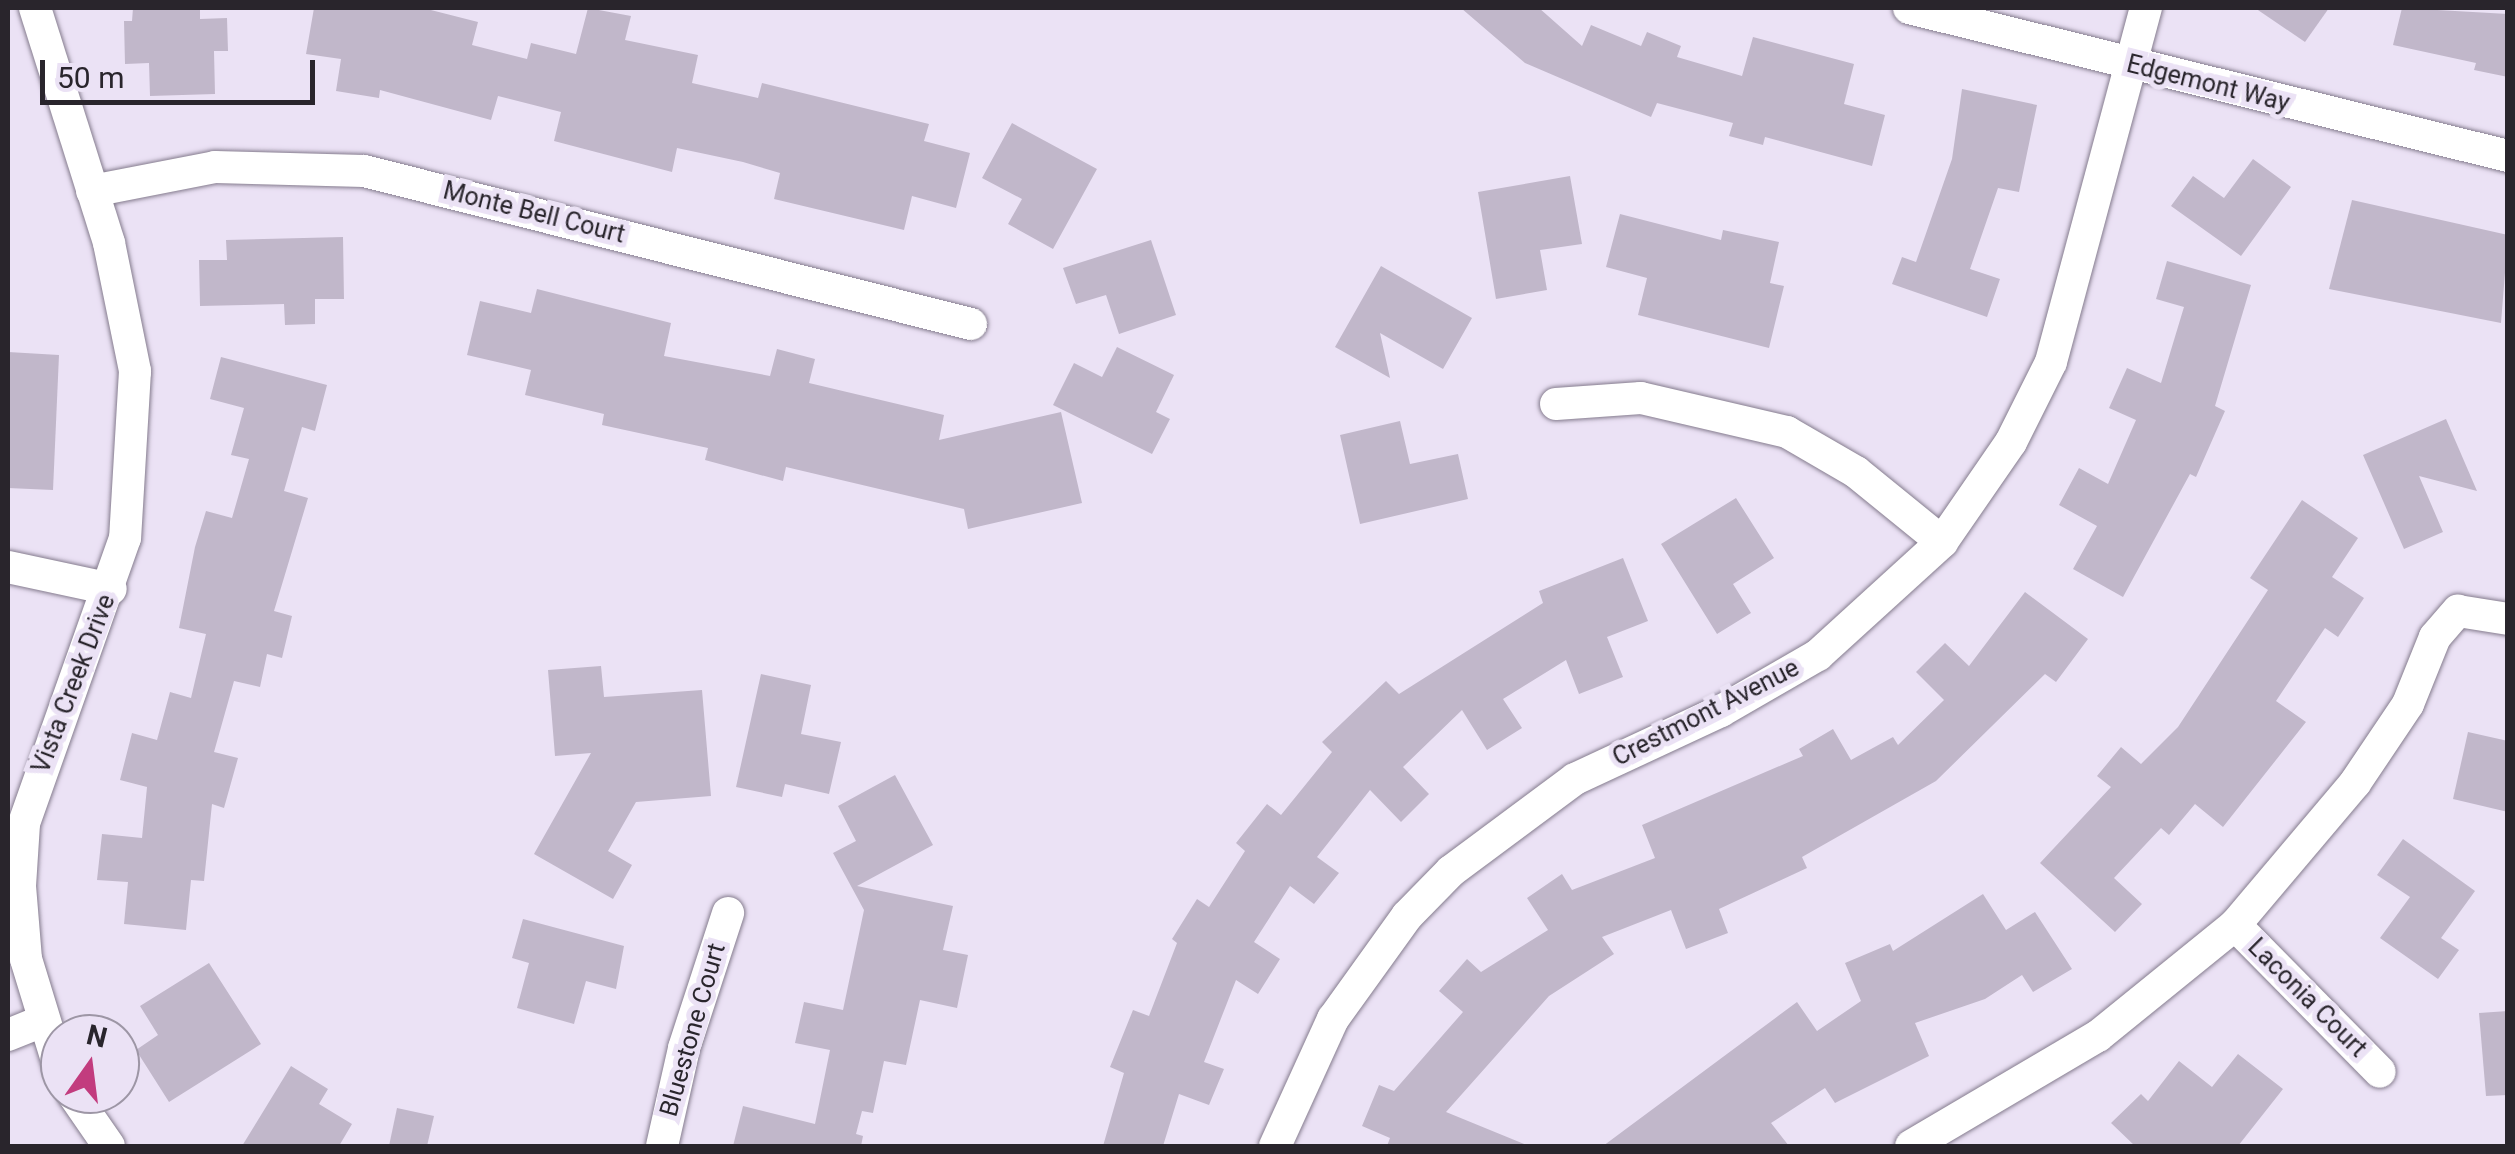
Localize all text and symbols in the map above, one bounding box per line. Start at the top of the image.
scale bar [45,40,320,102]
street label: Edgemont Way [2123,49,2293,119]
text: 50 m [57,60,124,95]
street label: Monte Bell Court [440,176,628,250]
street label: Vista Creek Drive [26,590,122,778]
street label: Crestmont Avenue [1608,653,1804,773]
street label: Laconia Court [2241,932,2373,1064]
street label: Bluestone Court [654,940,732,1120]
north arrow [40,1014,140,1114]
text: N [83,1018,110,1055]

